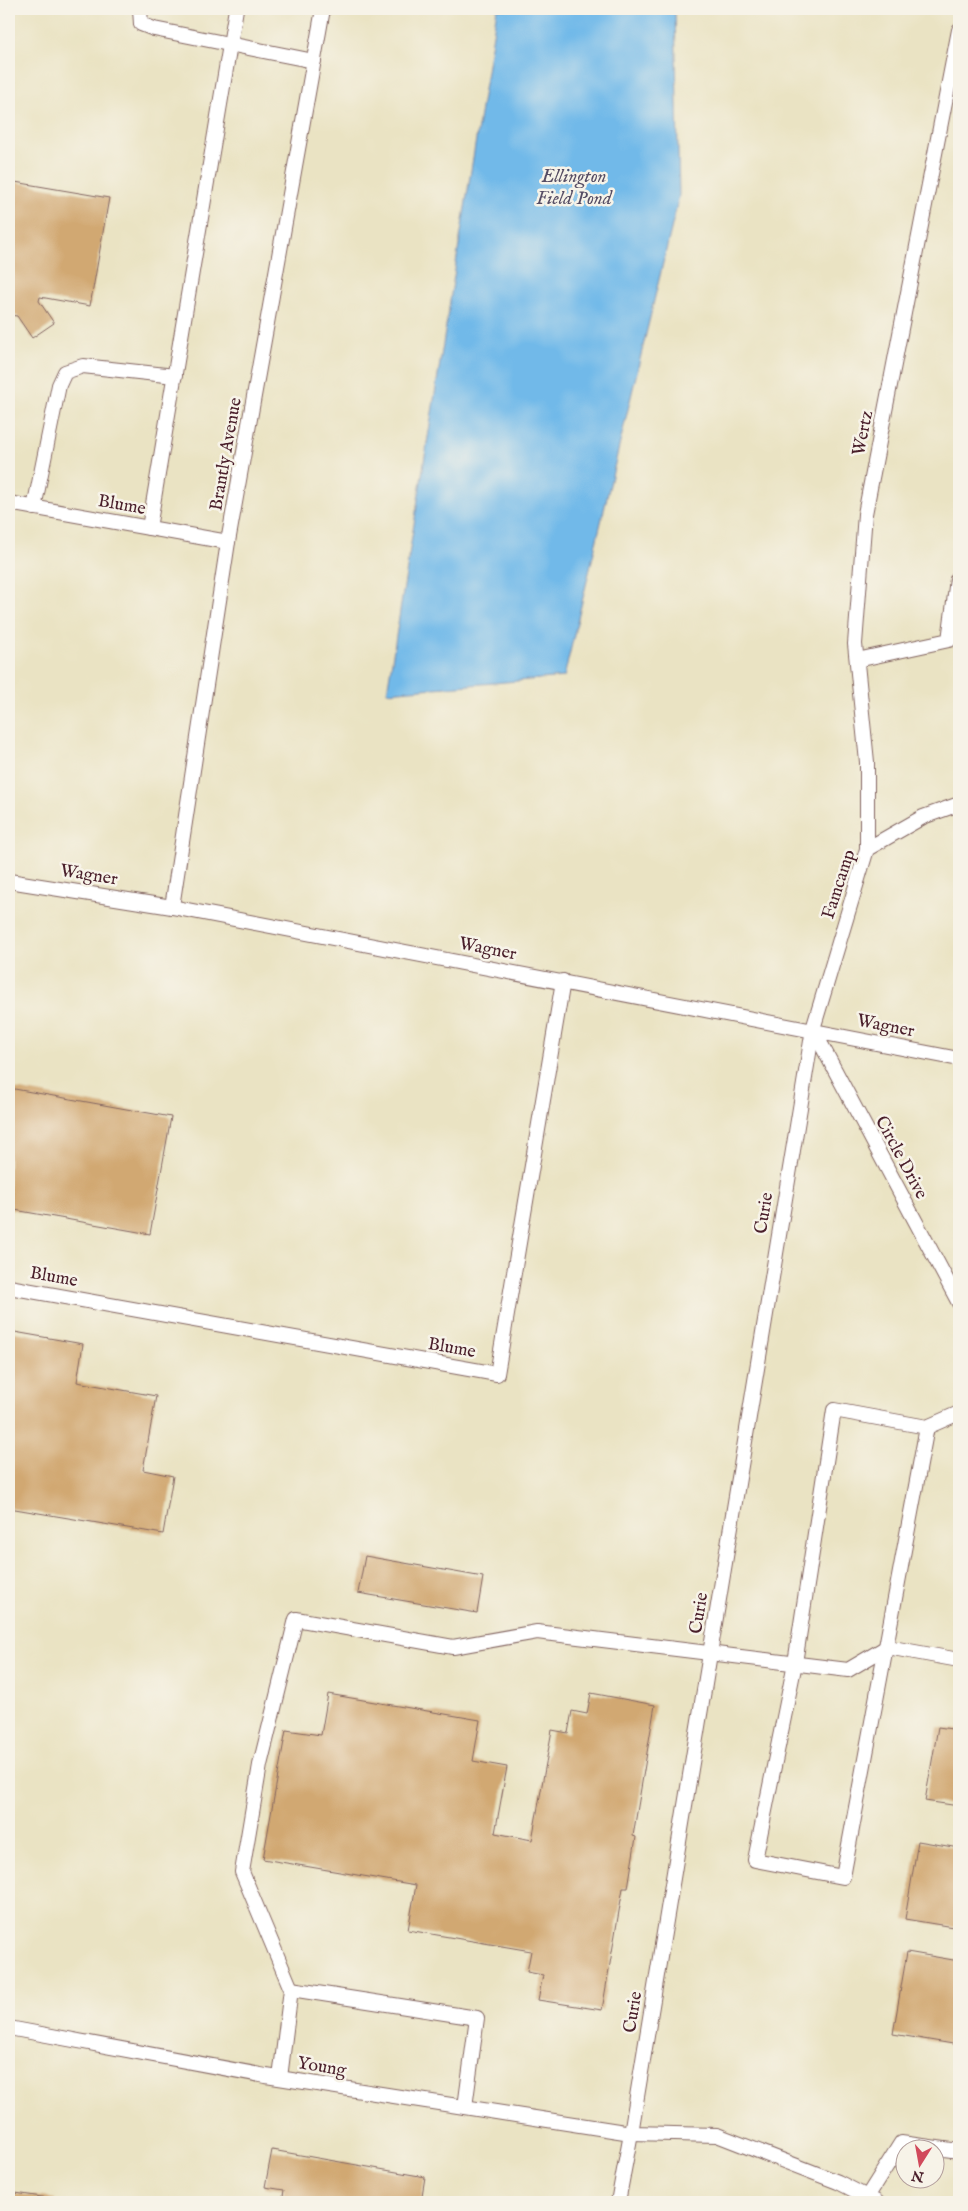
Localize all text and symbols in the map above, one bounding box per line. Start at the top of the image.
water label: Ellington Field Pond [536,165,613,211]
street label: Brantly Avenue [205,396,248,513]
street label: Wertz [848,409,879,458]
street label: Blume [96,490,147,521]
street label: Famcamp [817,846,862,922]
street label: Wagner [58,860,120,891]
street label: Wagner [457,933,519,966]
street label: Wagner [855,1010,917,1043]
street label: Circle Drive [869,1112,932,1203]
street label: Curie [750,1191,779,1236]
street label: Blume [28,1262,79,1293]
street label: Blume [426,1333,477,1364]
street label: Curie [685,1591,714,1636]
street label: Curie [619,1990,648,2035]
street label: Young [296,2052,348,2083]
north arrow [896,2138,946,2188]
text: N [910,2166,926,2186]

